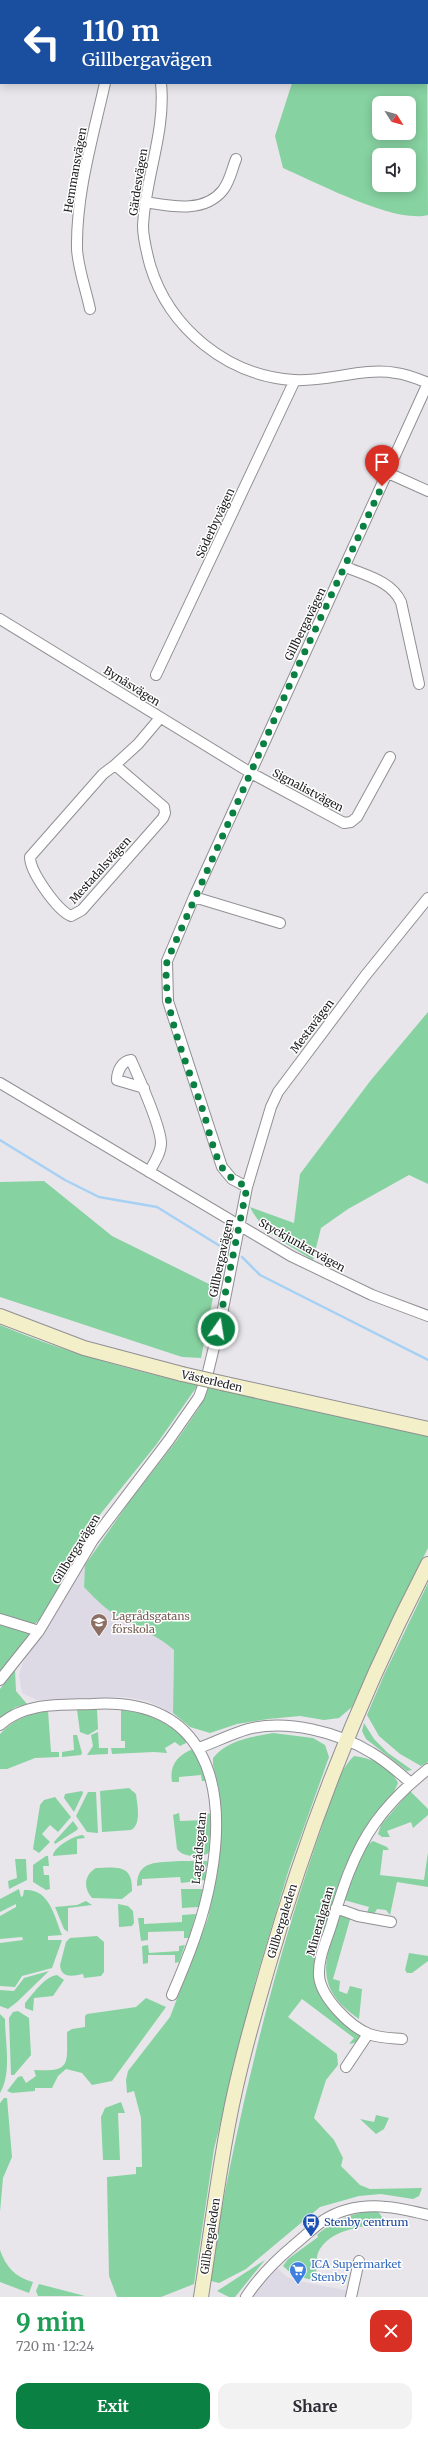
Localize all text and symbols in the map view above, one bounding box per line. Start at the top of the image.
text: 110 m [82,13,159,49]
icon: left [16,16,68,68]
text: Gillbergavägen [82,48,212,71]
north arrow [372,96,416,140]
map controls [372,96,416,192]
street label: Hemmansvägen [61,126,90,214]
street label: Gärdesvägen [126,147,150,217]
button: sound [372,148,416,192]
pin [365,445,399,486]
icon: arrive [371,451,393,473]
street label: Söderbyvägen [193,485,238,560]
street label: Gillbergavägen [281,585,329,663]
street label: Bynäsvägen [101,663,163,709]
street label: Signalistvägen [270,765,347,815]
street label: Mestadalsvägen [66,833,134,906]
street label: Mestavägen [287,996,337,1056]
street label: Styckjunkarvägen [256,1215,348,1275]
street label: Gillbergavägen [206,1217,236,1298]
position arrow [197,1308,239,1350]
street label: Västerleden [179,1367,245,1395]
street label: Gillbergavägen [49,1511,103,1586]
place label: Lagrådsgatans förskola [112,1609,190,1636]
school or university icon: Lagrådsgatans förskola [89,1612,109,1637]
street label: Lagrådsgatan [189,1811,209,1885]
street label: Gillbergaleden [264,1881,300,1960]
street label: Mineralgatan [303,1884,337,1957]
street label: Gillbergaleden [197,2196,223,2275]
bus stop icon: Stenby centrum [301,2212,321,2237]
place label: Stenby centrum [324,2215,408,2229]
place label: ICA Supermarket Stenby [311,2257,402,2284]
supermarket icon: ICA Supermarket Stenby [288,2260,308,2285]
text: 9 min [16,2307,85,2338]
button: close [370,2310,412,2352]
text: 720 m · 12:24 [16,2338,94,2355]
button: Exit [16,2383,210,2429]
button: Share [218,2383,412,2429]

